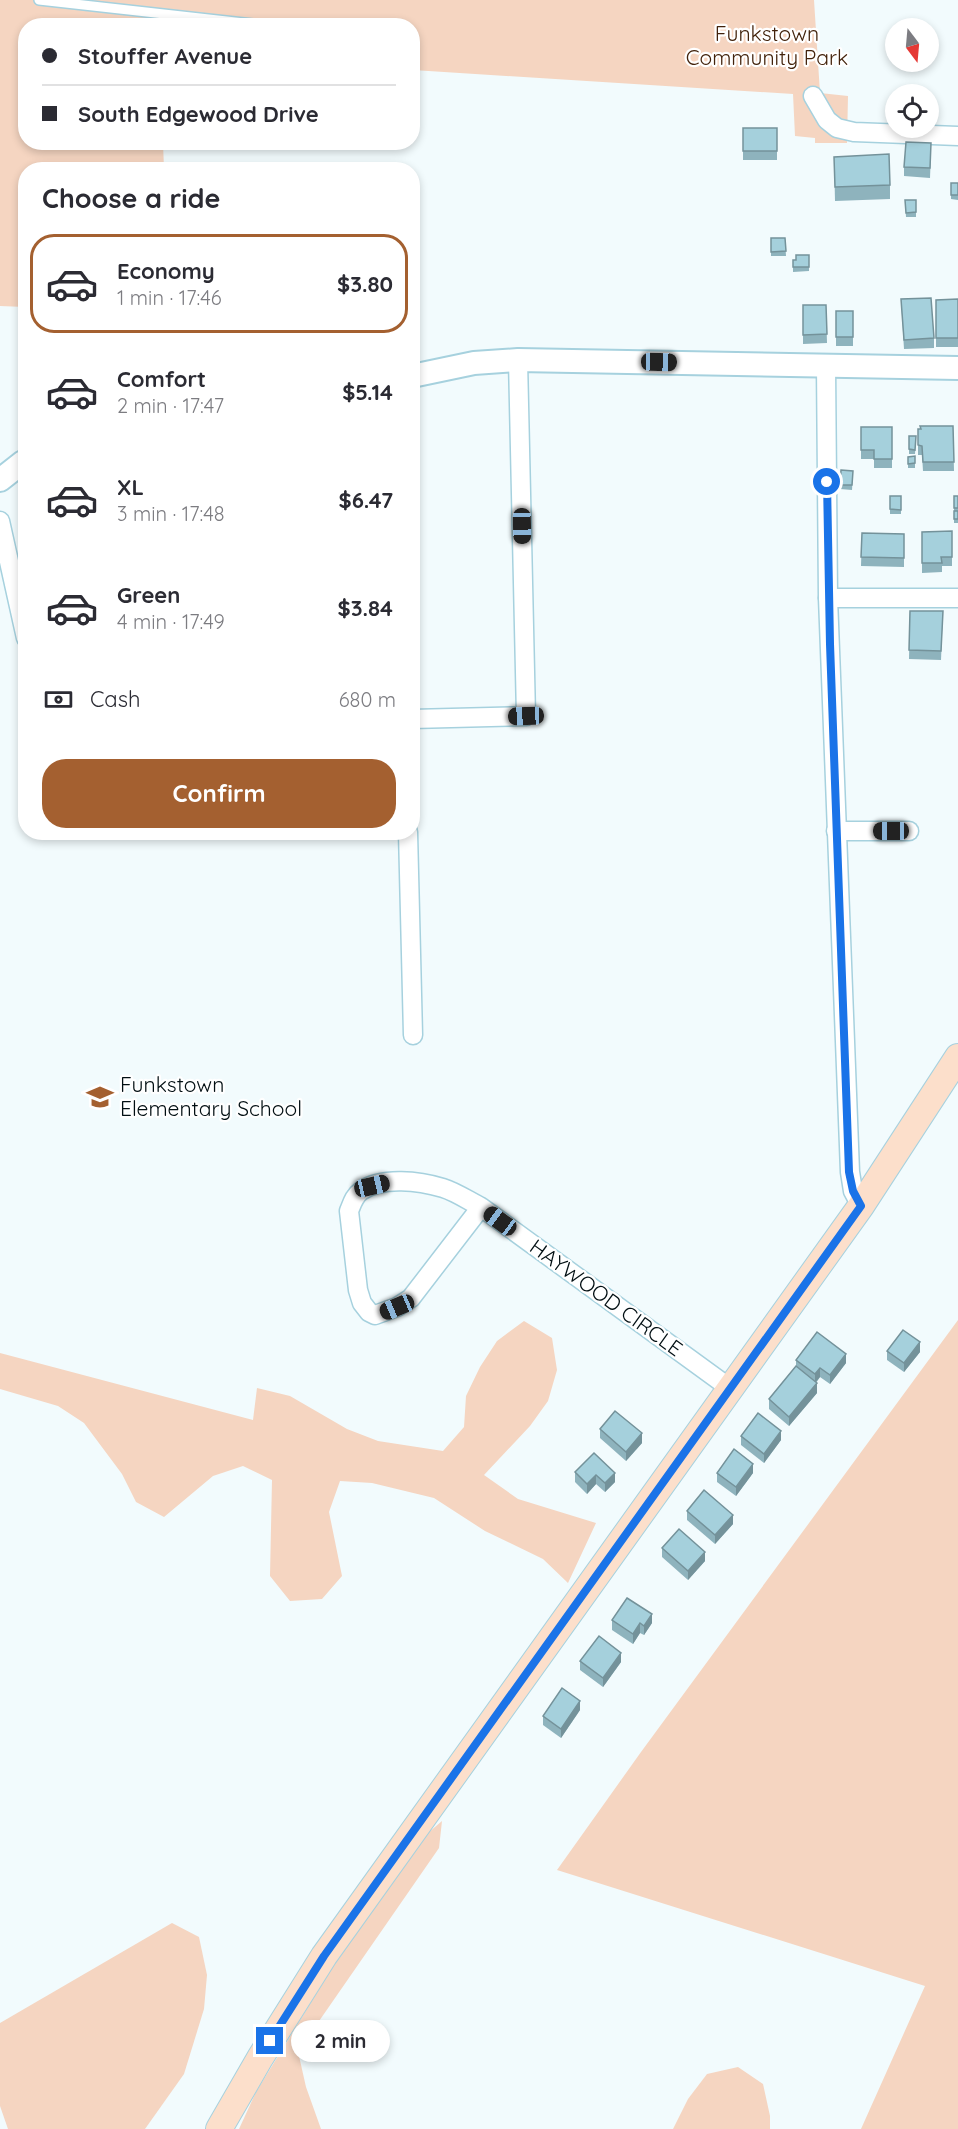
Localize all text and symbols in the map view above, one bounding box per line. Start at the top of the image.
north arrow [885,18,939,72]
map controls [885,18,939,138]
park label: Funkstown Community Park [686,20,848,70]
text: Stouffer Avenue [78,42,252,70]
button: locate [885,84,939,138]
text: South Edgewood Drive [78,100,319,128]
text: Choose a ride [42,181,220,215]
icon: car [45,257,99,311]
text: Economy [117,257,215,285]
text: $3.80 [337,270,393,298]
text: 1 min · 17:46 [117,285,221,310]
car [641,353,677,371]
icon: car [45,365,99,419]
text: Comfort [117,365,206,393]
text: $5.14 [342,378,393,406]
text: 2 min · 17:47 [117,393,224,418]
route start [813,468,840,495]
icon: car [45,473,99,527]
text: XL [117,473,144,501]
text: $6.47 [339,486,393,514]
text: 3 min · 17:48 [117,501,225,526]
car [513,508,531,544]
icon: car [45,581,99,635]
text: Green [117,581,180,609]
text: $3.84 [338,594,393,622]
text: 4 min · 17:49 [117,609,225,634]
icon: cash [42,683,75,716]
text: Cash [90,685,141,713]
text: 680 m [339,687,396,712]
car [508,706,544,726]
button: Confirm [42,759,396,828]
car [873,822,909,840]
place label: Funkstown Elementary School [120,1071,302,1121]
school or university icon: Funkstown Elementary School [85,1082,115,1112]
car [352,1173,392,1199]
car [480,1203,520,1239]
street label: HAYWOOD CIRCLE [525,1233,688,1361]
car [377,1292,417,1322]
callout: 2 min [291,2020,390,2062]
route end [256,2027,283,2054]
text: 2 min [314,2028,367,2053]

